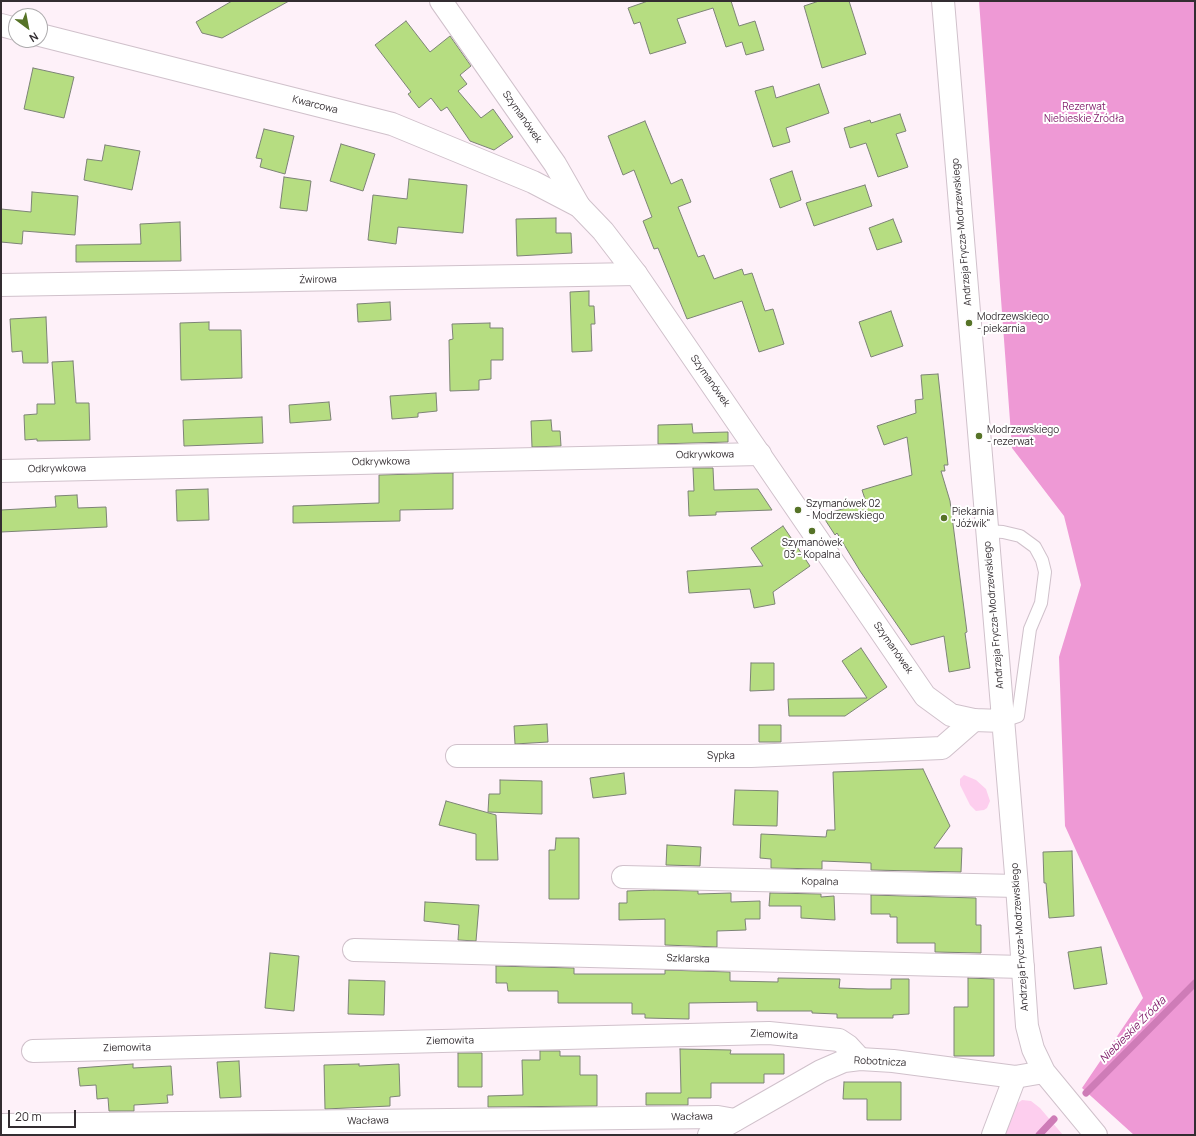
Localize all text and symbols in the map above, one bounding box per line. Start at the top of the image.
north arrow [8,8,48,48]
text: N [27,29,41,46]
street label: Szymanówek [500,89,544,145]
street label: Kwarcowa [291,94,339,116]
park label: Rezerwat Niebieskie Źródła [1044,101,1124,124]
street label: Andrzeja Frycza-Modrzewskiego [950,157,974,307]
street label: Żwirowa [299,274,337,286]
place label: Modrzewskiego - piekarnia [977,311,1049,334]
marker: Modrzewskiego - piekarnia [964,318,974,328]
street label: Szymanówek [688,353,732,409]
place label: Modrzewskiego - rezerwat [987,424,1059,448]
marker: Modrzewskiego - rezerwat [974,431,984,441]
street label: Odkrywkowa [676,448,734,462]
street label: Odkrywkowa [352,455,410,469]
street label: Odkrywkowa [28,462,86,476]
place label: Szymanówek 02 - Modrzewskiego [806,498,884,522]
marker: Szymanówek 02 - Modrzewskiego [793,505,803,515]
place label: Piekarnia "Jóźwik" [952,506,994,530]
marker: Piekarnia "Jóźwik" [939,513,949,523]
marker: Szymanówek 03 - Kopalna [807,526,817,536]
place label: Szymanówek 03 - Kopalna [782,537,842,560]
street label: Andrzeja Frycza-Modrzewskiego [982,540,1006,690]
street label: Szymanówek [871,620,915,676]
street label: Sypka [707,750,735,762]
street label: Andrzeja Frycza-Modrzewskiego [1009,862,1031,1012]
street label: Kopalna [802,876,838,888]
street label: Szklarska [666,952,710,966]
water label: Niebieskie Źródła [1097,994,1169,1066]
street label: Ziemowita [750,1028,798,1042]
street label: Ziemowita [426,1035,474,1047]
street label: Ziemowita [103,1042,151,1054]
street label: Robotnicza [854,1055,906,1069]
scale bar [10,1102,78,1128]
text: 20 m [15,1108,42,1125]
street label: Wacława [671,1111,713,1123]
street label: Wacława [347,1115,389,1127]

